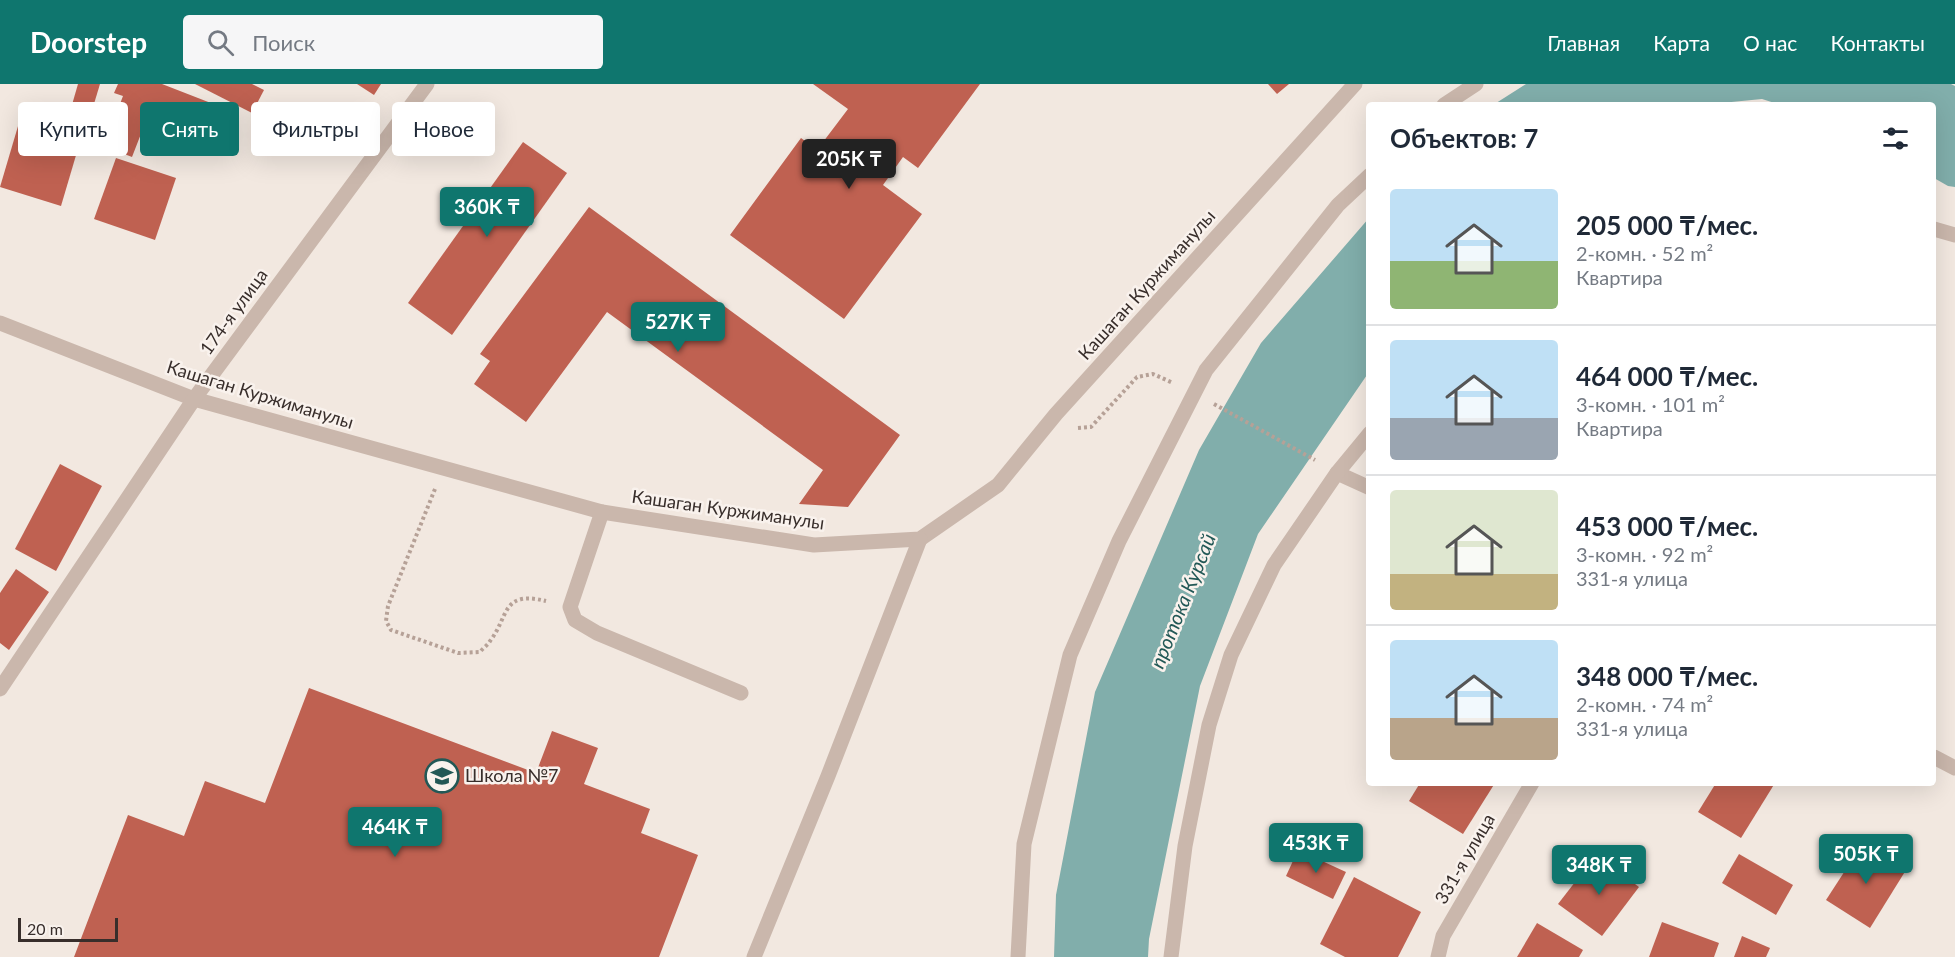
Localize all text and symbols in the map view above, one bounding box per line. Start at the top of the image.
search box [183,15,603,69]
text: Doorstep [30,25,147,59]
icon: search [204,26,237,59]
text: Поиск [252,29,315,56]
text: Главная [1547,30,1620,55]
text: Карта [1653,30,1710,55]
text: О нас [1743,30,1797,55]
text: Контакты [1830,30,1925,55]
chip: Купить [18,102,128,156]
chip: Снять [140,102,239,156]
chip: Фильтры [251,102,380,156]
chip: Новое [392,102,495,156]
text: Объектов: 7 [1390,122,1538,154]
icon: filters [1879,122,1912,155]
pin: 205K ₸ [800,139,898,190]
text: 205K ₸ [816,146,882,170]
pin: 360K ₸ [438,187,536,238]
text: 360K ₸ [454,194,520,218]
street label: Кашаган Куржиманулы [1073,205,1219,364]
text: 205 000 ₸/мес. [1576,209,1758,241]
icon: home [1438,213,1510,285]
text: 2-комн. · 52 m² [1576,241,1713,265]
street label: 174-я улица [195,264,272,359]
text: Квартира [1576,265,1663,289]
pin: 527K ₸ [629,302,727,353]
text: 527K ₸ [645,309,711,333]
street label: Кашаган Куржиманулы [164,355,356,433]
text: 464 000 ₸/мес. [1576,360,1758,392]
icon: home [1438,364,1510,436]
text: 3-комн. · 101 m² [1576,392,1725,416]
text: Квартира [1576,416,1663,440]
street label: Кашаган Куржиманулы [630,485,826,533]
text: 453 000 ₸/мес. [1576,510,1758,542]
icon: home [1438,514,1510,586]
water label: протока Курсай [1144,530,1220,672]
text: 3-комн. · 92 m² [1576,542,1713,566]
text: 331-я улица [1576,566,1688,590]
text: 348 000 ₸/мес. [1576,660,1758,692]
icon: home [1438,664,1510,736]
text: 2-комн. · 74 m² [1576,692,1713,716]
text: 331-я улица [1576,716,1688,740]
school or university icon: Школа №7 [424,758,460,794]
place label: Школа №7 [465,764,559,786]
pin: 464K ₸ [346,807,444,858]
street label: 331-я улица [1429,809,1499,908]
text: 464K ₸ [362,814,428,838]
pin: 453K ₸ [1267,823,1365,874]
text: 453K ₸ [1283,830,1349,854]
pin: 505K ₸ [1817,834,1915,885]
text: 505K ₸ [1833,841,1899,865]
pin: 348K ₸ [1550,845,1648,896]
text: 348K ₸ [1566,852,1632,876]
scale bar [18,915,118,942]
text: 20 m [27,919,63,938]

